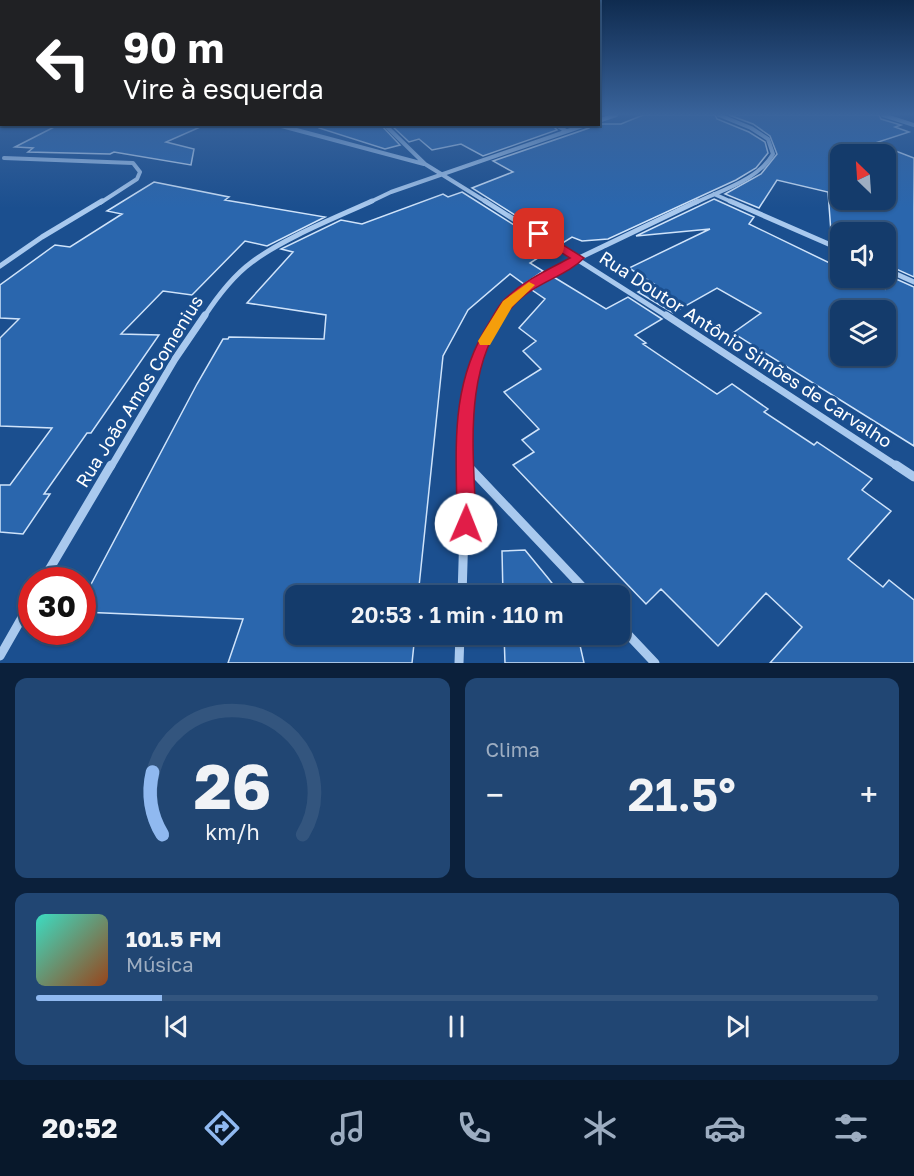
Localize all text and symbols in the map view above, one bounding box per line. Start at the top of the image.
text: 90 m [123,22,224,72]
icon: left [24,24,102,102]
text: Vire à esquerda [123,73,324,105]
north arrow [830,144,896,210]
map controls [830,144,896,366]
pin [513,208,564,259]
icon: arrive [522,217,555,250]
button: sound [830,222,896,288]
street label: Rua Doutor Antônio Simões de Carvalho [596,246,896,452]
street label: Rua João Amos Comenius [71,291,207,491]
button: layers [830,300,896,366]
position arrow [434,492,498,556]
speed limit sign: 30 [18,567,96,645]
text: 20:53 · 1 min · 110 m [351,601,564,628]
text: Clima [486,737,540,761]
text: 26 [193,748,271,823]
text: 21.5° [628,767,736,821]
text: − [486,775,504,814]
text: + [860,775,878,814]
text: km/h [205,819,260,845]
text: 101.5 FM [126,925,222,952]
text: Música [126,952,193,976]
icon: previous [160,1010,193,1043]
icon: pause [440,1010,473,1043]
icon: next [721,1010,754,1043]
icon: directions [201,1107,243,1149]
icon: music [327,1107,369,1149]
icon: phone [453,1107,495,1149]
icon: climate [579,1107,621,1149]
icon: car [704,1107,746,1149]
icon: filters [830,1107,872,1149]
text: 20:52 [42,1112,117,1144]

